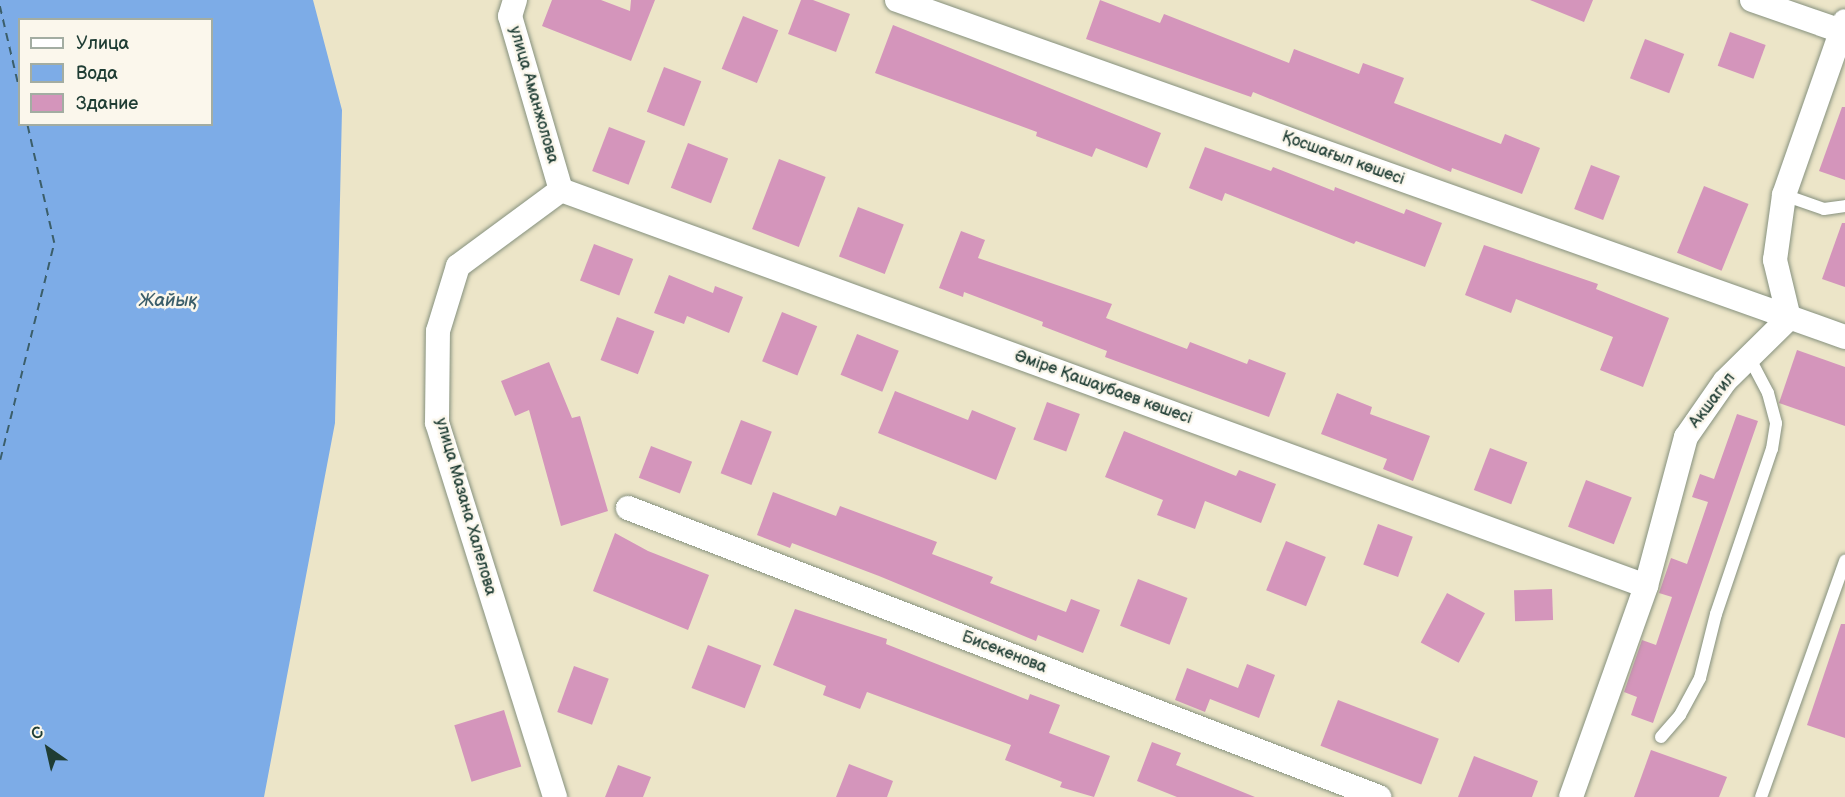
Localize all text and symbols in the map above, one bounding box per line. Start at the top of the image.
legend [18,18,213,126]
street label: улица Аманжолова [504,24,562,166]
text: Улица [76,33,129,54]
text: Вода [76,63,118,84]
text: Здание [76,93,138,114]
street label: Қосшағыл көшесі [1279,128,1407,190]
water label: Жайық [139,290,197,312]
street label: Әміре Қашаубаев көшесі [1012,347,1194,429]
street label: Акшагил [1686,370,1740,432]
street label: улица Мазана Халелова [430,416,500,598]
street label: Бисекенова [959,628,1049,678]
north arrow [18,719,78,779]
text: С [28,723,48,745]

